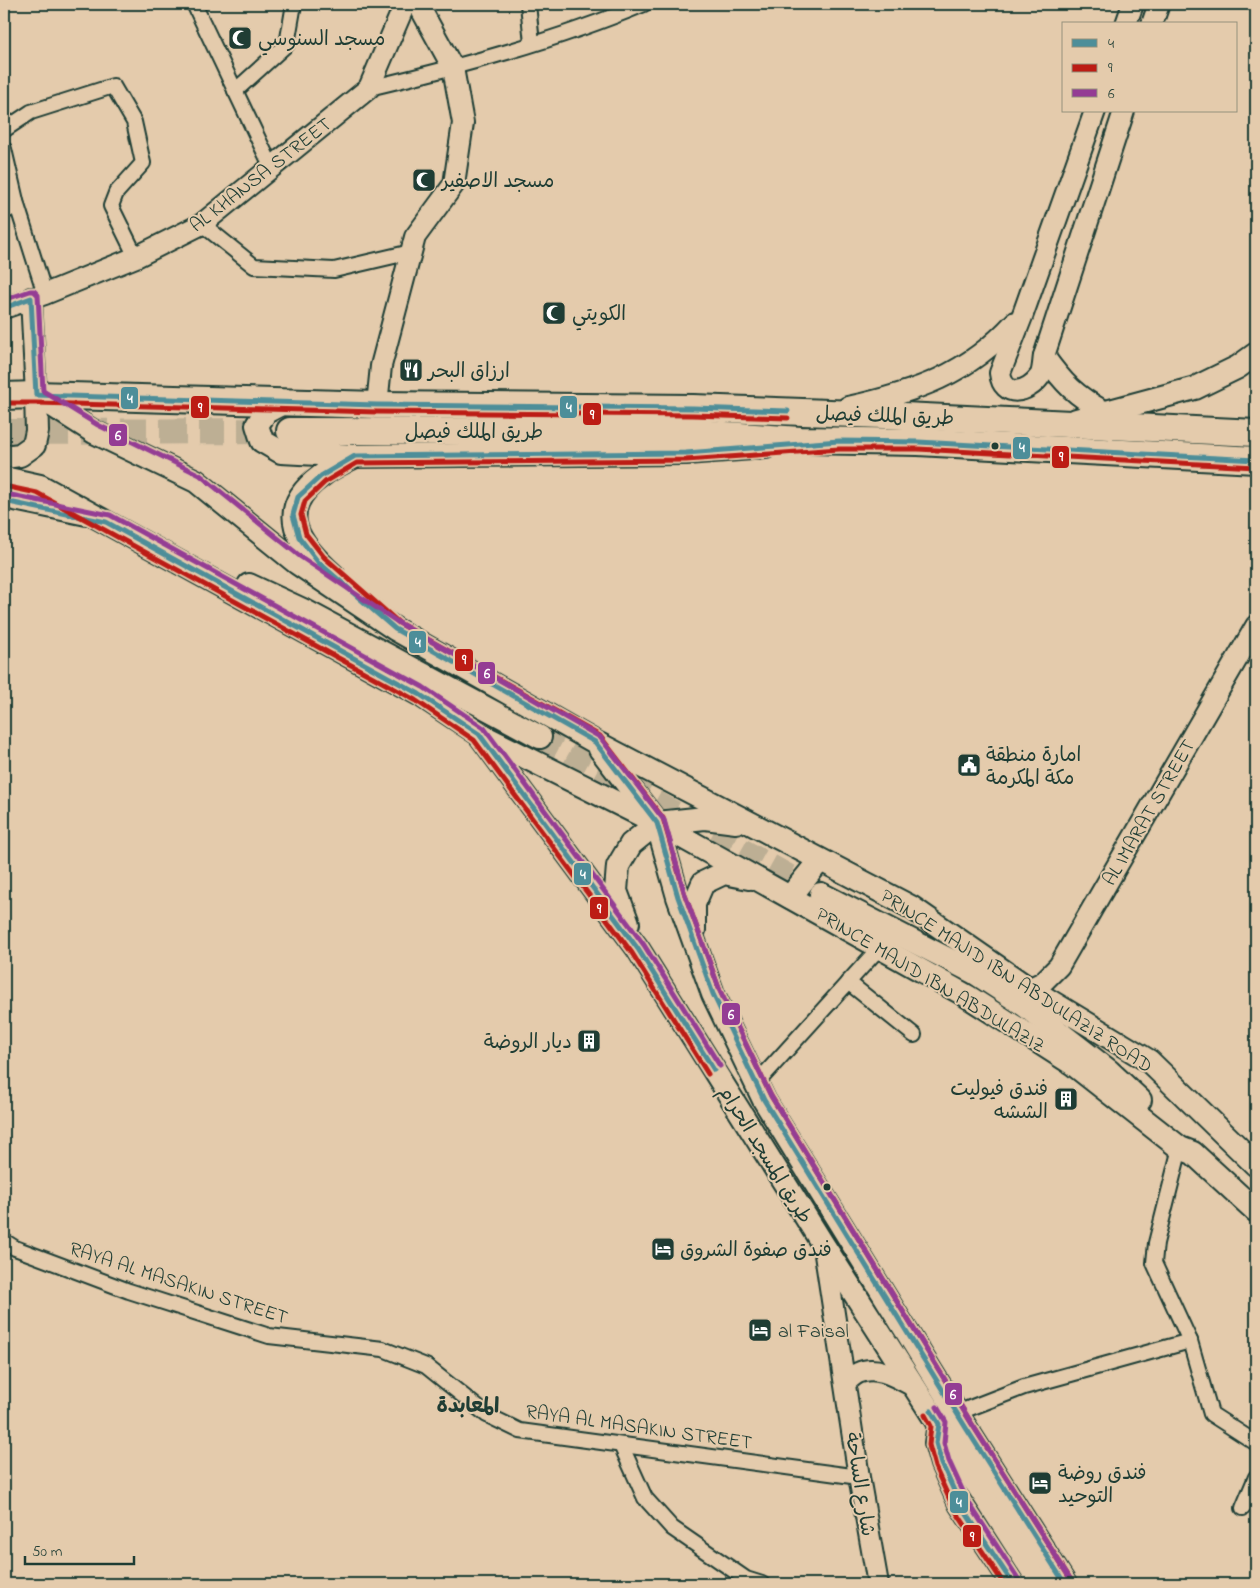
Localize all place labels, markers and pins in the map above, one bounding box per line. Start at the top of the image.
mosque icon: مسجد السنوسي [227,25,253,51]
place label: مسجد السنوسي [258,26,385,56]
mosque icon: مسجد الاصفير [411,167,437,193]
place label: مسجد الاصفير [440,168,555,197]
mosque icon: الكويتي [541,300,567,326]
place label: الكويتي [572,301,626,331]
restaurant icon: ارزاق البحر [398,357,424,383]
place label: ارزاق البحر [426,358,510,387]
unlabelled marker [990,441,1000,451]
place label: امارة منطقة مكة المكرمة [986,742,1082,794]
public building icon: امارة منطقة مكة المكرمة [956,752,982,778]
building icon: ديار الروضة [576,1028,602,1054]
place label: ديار الروضة [484,1029,572,1058]
place label: فندق فيوليت الششه [950,1076,1048,1128]
building icon: فندق فيوليت الششه [1053,1086,1079,1112]
unlabelled marker [822,1182,832,1192]
hotel icon: فندق صفوة الشروق [650,1236,676,1262]
place label: فندق صفوة الشروق [680,1237,832,1266]
hotel icon: al Faisal [747,1317,773,1343]
place label: al Faisal [778,1318,849,1347]
place label: فندق روضة التوحيد [1058,1460,1147,1512]
hotel icon: فندق روضة التوحيد [1027,1470,1053,1496]

